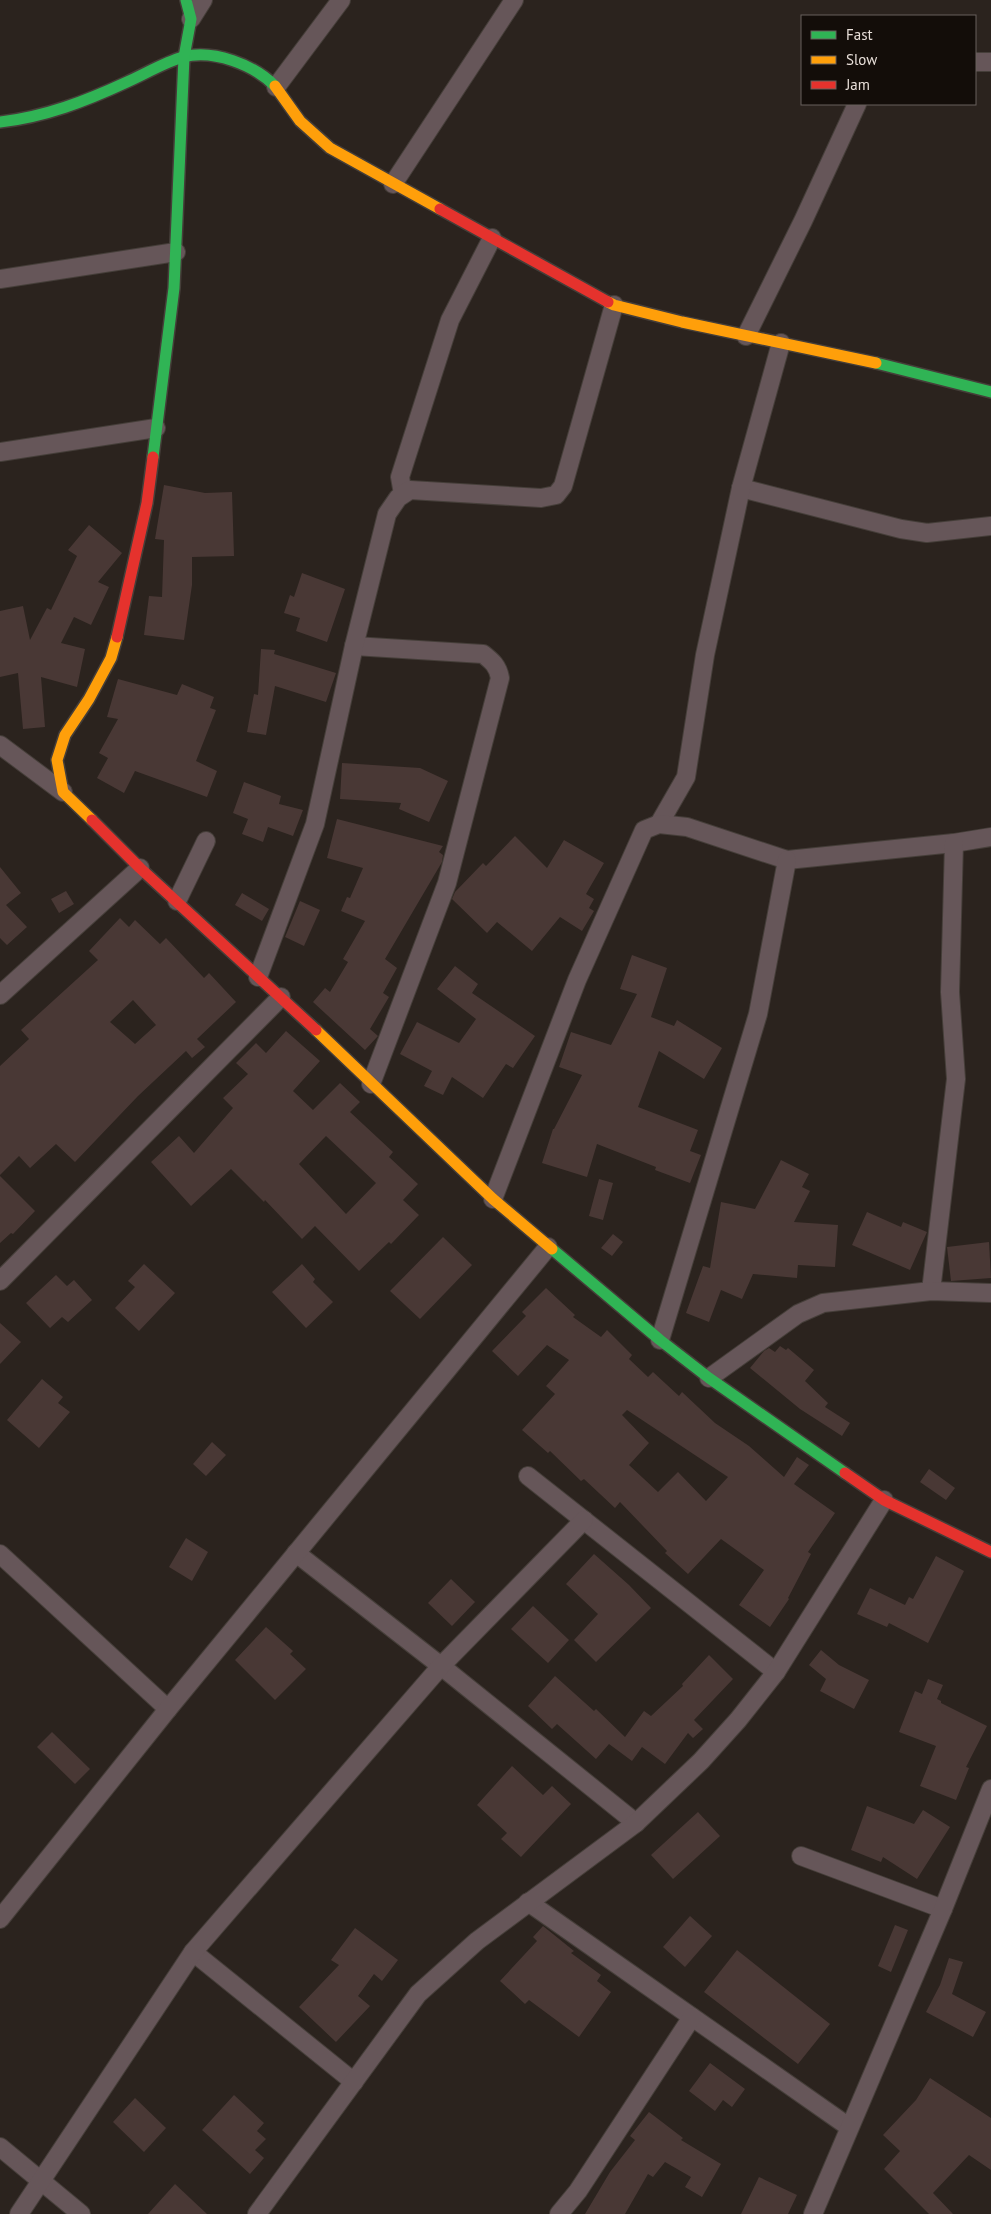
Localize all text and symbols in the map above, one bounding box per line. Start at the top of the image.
legend [801,15,976,105]
text: Fast [846,25,873,44]
text: Slow [846,50,877,69]
text: Jam [845,75,870,94]

